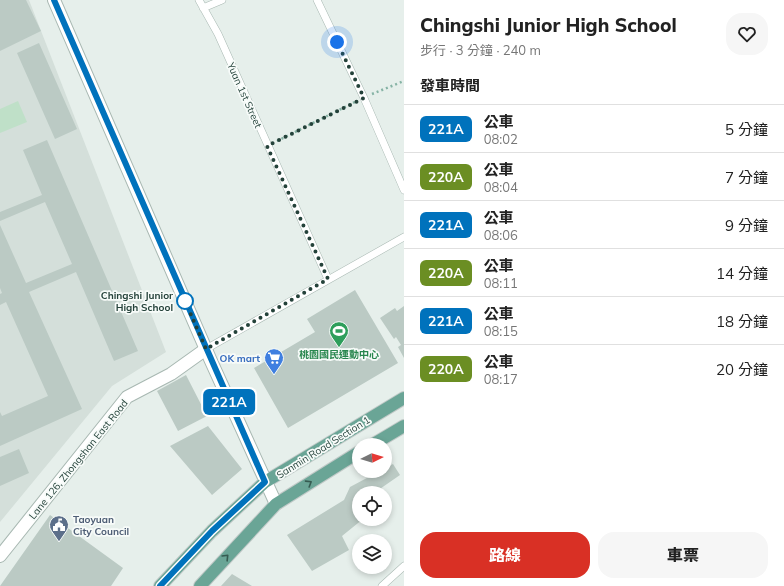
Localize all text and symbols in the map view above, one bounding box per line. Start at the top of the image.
text: Chingshi Junior High School [420,13,677,37]
button: heart [726,13,768,55]
your location [327,32,347,52]
text: 步行 · 3 分鐘 · 240 m [420,42,541,58]
street label: Yuan 1st Street [224,60,265,130]
text: 發車時間 [420,76,480,95]
text: 公車 [484,112,514,131]
text: 221A [428,120,464,138]
text: 5 分鐘 [725,120,768,139]
text: 08:02 [484,131,518,147]
text: 公車 [484,160,514,179]
text: 220A [428,168,464,186]
text: 7 分鐘 [725,168,768,187]
text: 08:04 [484,179,518,195]
text: 公車 [484,208,514,227]
text: 221A [428,216,464,234]
text: 9 分鐘 [725,216,768,235]
text: 08:06 [484,227,518,243]
text: 公車 [484,256,514,275]
text: 220A [428,264,464,282]
text: 14 分鐘 [716,264,768,283]
text: 08:11 [484,275,518,291]
place label: Chingshi Junior High School [101,289,173,314]
marker: Chingshi Junior High School [176,292,194,310]
text: 公車 [484,304,514,323]
text: 221A [428,312,464,330]
text: 18 分鐘 [716,312,768,331]
sports icon: 桃園國民運動中心 [328,320,350,348]
text: 08:15 [484,323,518,339]
supermarket icon: OK mart [263,347,285,375]
place label: 桃園國民運動中心 [299,348,379,361]
place label: OK mart [220,352,260,365]
text: 公車 [484,352,514,371]
text: 220A [428,360,464,378]
text: 20 分鐘 [716,360,768,379]
text: 08:17 [484,371,518,387]
line badge: 221A [201,389,257,415]
text: 221A [211,393,247,411]
street label: Lane 126, Zhongshan East Road [26,397,131,522]
street label: Sanmin Road Section 1 [274,413,372,481]
north arrow [352,438,392,478]
map controls [352,438,392,574]
one-way arrow [305,480,312,488]
button: locate [352,486,392,526]
place label: Taoyuan City Council [73,513,129,538]
public building icon: Taoyuan City Council [48,514,70,542]
button: 路線 [420,532,590,578]
button: 車票 [598,532,768,578]
button: layers [352,534,392,574]
one-way arrow [221,554,229,562]

